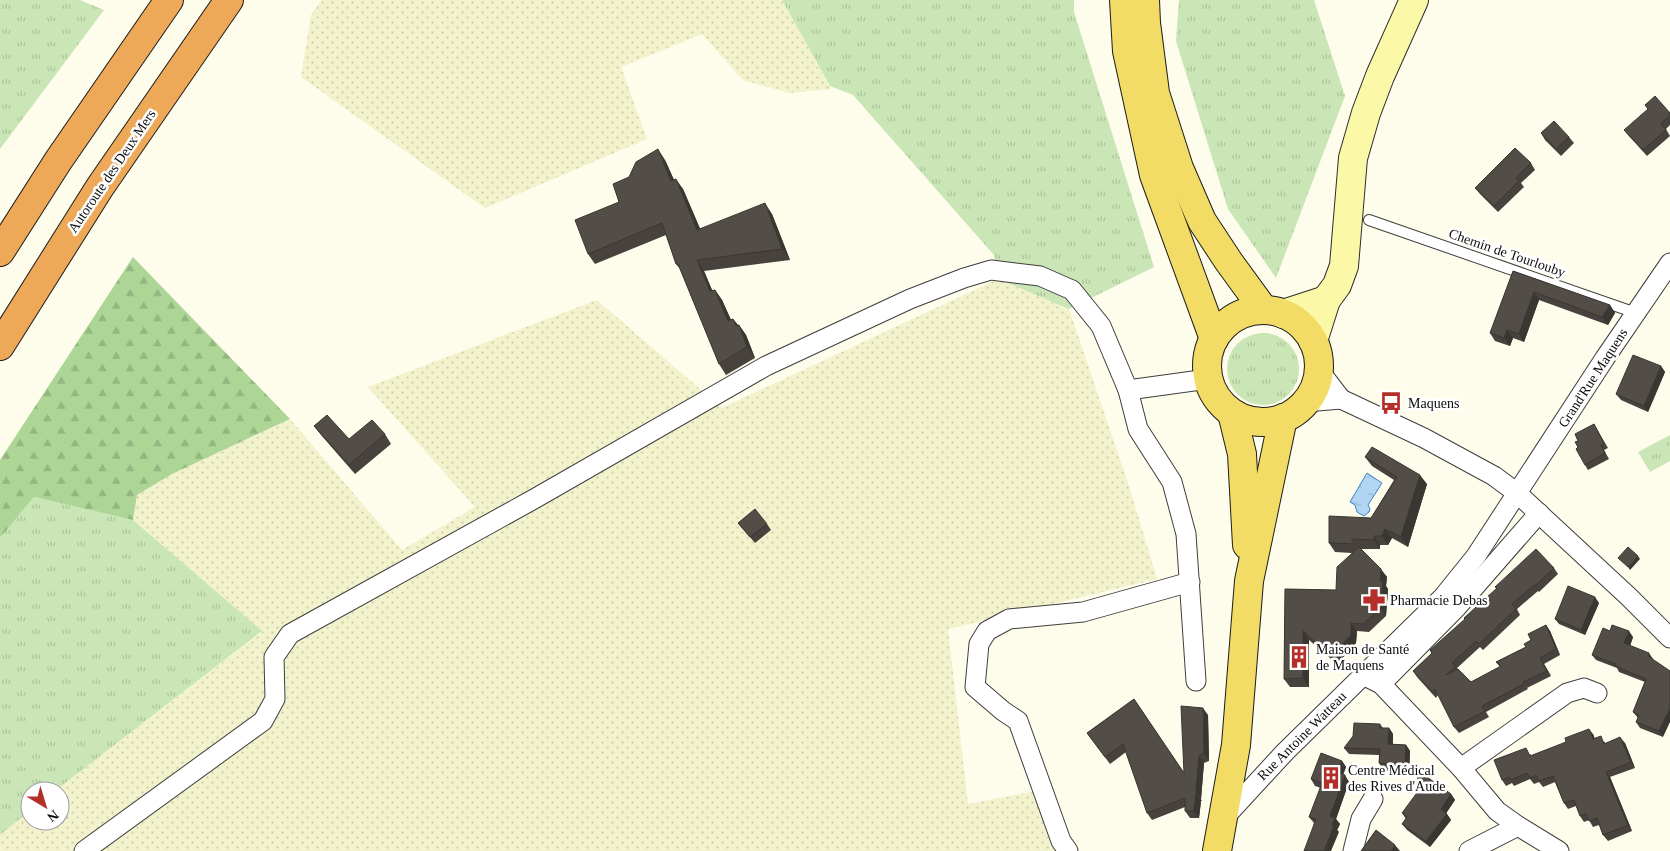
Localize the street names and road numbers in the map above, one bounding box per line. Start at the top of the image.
street label: Autoroute des Deux Mers [65,107,159,235]
street label: Chemin de Tourlouby [1447,226,1567,280]
street label: Grand'Rue Maquens [1555,326,1631,430]
street label: Rue Antoine Watteau [1255,689,1349,783]

